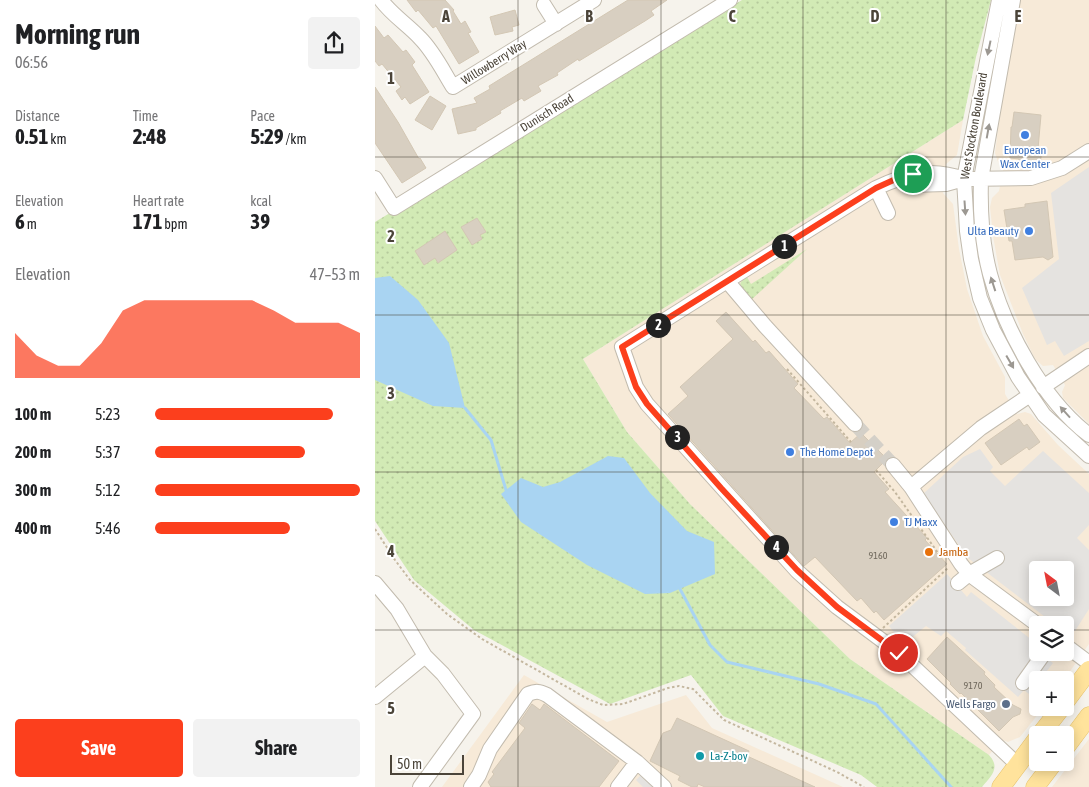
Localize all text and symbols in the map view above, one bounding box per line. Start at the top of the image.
text: A [441,7,450,25]
text: B [585,7,593,25]
text: C [728,7,736,25]
text: D [871,7,880,25]
text: E [1015,7,1022,25]
button: share [308,17,360,69]
text: Morning run [15,18,140,50]
street label: Willowberry Way [459,36,529,88]
one-way arrow [985,40,993,55]
text: 06:56 [15,53,48,71]
text: 1 [387,69,395,87]
street label: West Stockton Boulevard [958,71,990,181]
street label: Dunisch Road [518,91,576,135]
text: Distance [15,108,60,124]
text: Time [133,108,158,124]
text: Pace [250,108,275,124]
one-way arrow [985,123,993,139]
text: 0.51 [15,124,48,148]
text: 2:48 [133,124,166,148]
text: 5:29 [250,124,284,148]
marker: European Wax Center [1019,129,1031,141]
text: km [48,131,67,147]
text: /km [284,131,307,147]
place label: European Wax Center [1000,143,1050,171]
pin [892,153,934,195]
icon: arrive [899,160,927,188]
text: Elevation [15,193,64,209]
text: Heart rate [133,193,184,209]
text: kcal [250,193,272,209]
one-way arrow [961,200,969,216]
text: 6 [15,209,25,233]
text: 171 [133,209,162,233]
text: 39 [250,209,270,233]
text: m [25,216,37,232]
text: bpm [162,216,188,232]
place label: Ulta Beauty [967,224,1019,238]
marker: Ulta Beauty [1023,225,1035,237]
text: 2 [387,227,395,245]
pin: 1 [771,234,797,258]
text: 1 [781,238,788,254]
text: Elevation [15,265,70,283]
text: 47–53 m [310,265,360,283]
one-way arrow [989,276,996,291]
pin: 2 [645,312,671,338]
text: 2 [655,317,662,333]
one-way arrow [1005,356,1014,369]
text: 3 [387,384,395,402]
text: 100 m [15,405,51,423]
text: 5:23 [95,405,120,423]
one-way arrow [1059,406,1071,418]
pin: 3 [665,424,689,450]
text: 3 [674,429,681,445]
text: 200 m [15,443,51,461]
text: 5:37 [95,443,120,461]
place label: The Home Depot [800,445,874,459]
marker: The Home Depot [784,446,796,458]
text: 300 m [15,481,51,499]
text: 5:12 [95,481,120,499]
place label: TJ Maxx [904,515,938,529]
marker: TJ Maxx [888,516,900,528]
text: 400 m [15,519,51,537]
text: 5:46 [95,519,120,537]
pin: 4 [763,534,789,560]
text: 4 [773,539,780,555]
text: 4 [386,542,395,560]
place label: Jamba [939,545,968,559]
marker: Jamba [923,546,935,558]
house number: 9160 [869,550,888,561]
north arrow [1029,561,1074,606]
map controls [1029,561,1074,771]
button: layers [1029,616,1074,661]
pin [878,632,920,674]
icon: check [885,639,913,667]
button: + [1029,671,1074,716]
house number: 9170 [964,680,983,691]
place label: Wells Fargo [946,697,996,711]
marker: Wells Fargo [1000,698,1012,710]
text: 5 [387,699,395,717]
button: Save [15,719,183,777]
button: Share [193,719,360,777]
button: − [1029,726,1074,771]
place label: La-Z-boy [710,749,748,763]
marker: La-Z-boy [694,750,706,762]
scale bar [390,752,464,775]
text: 50 m [397,756,422,772]

